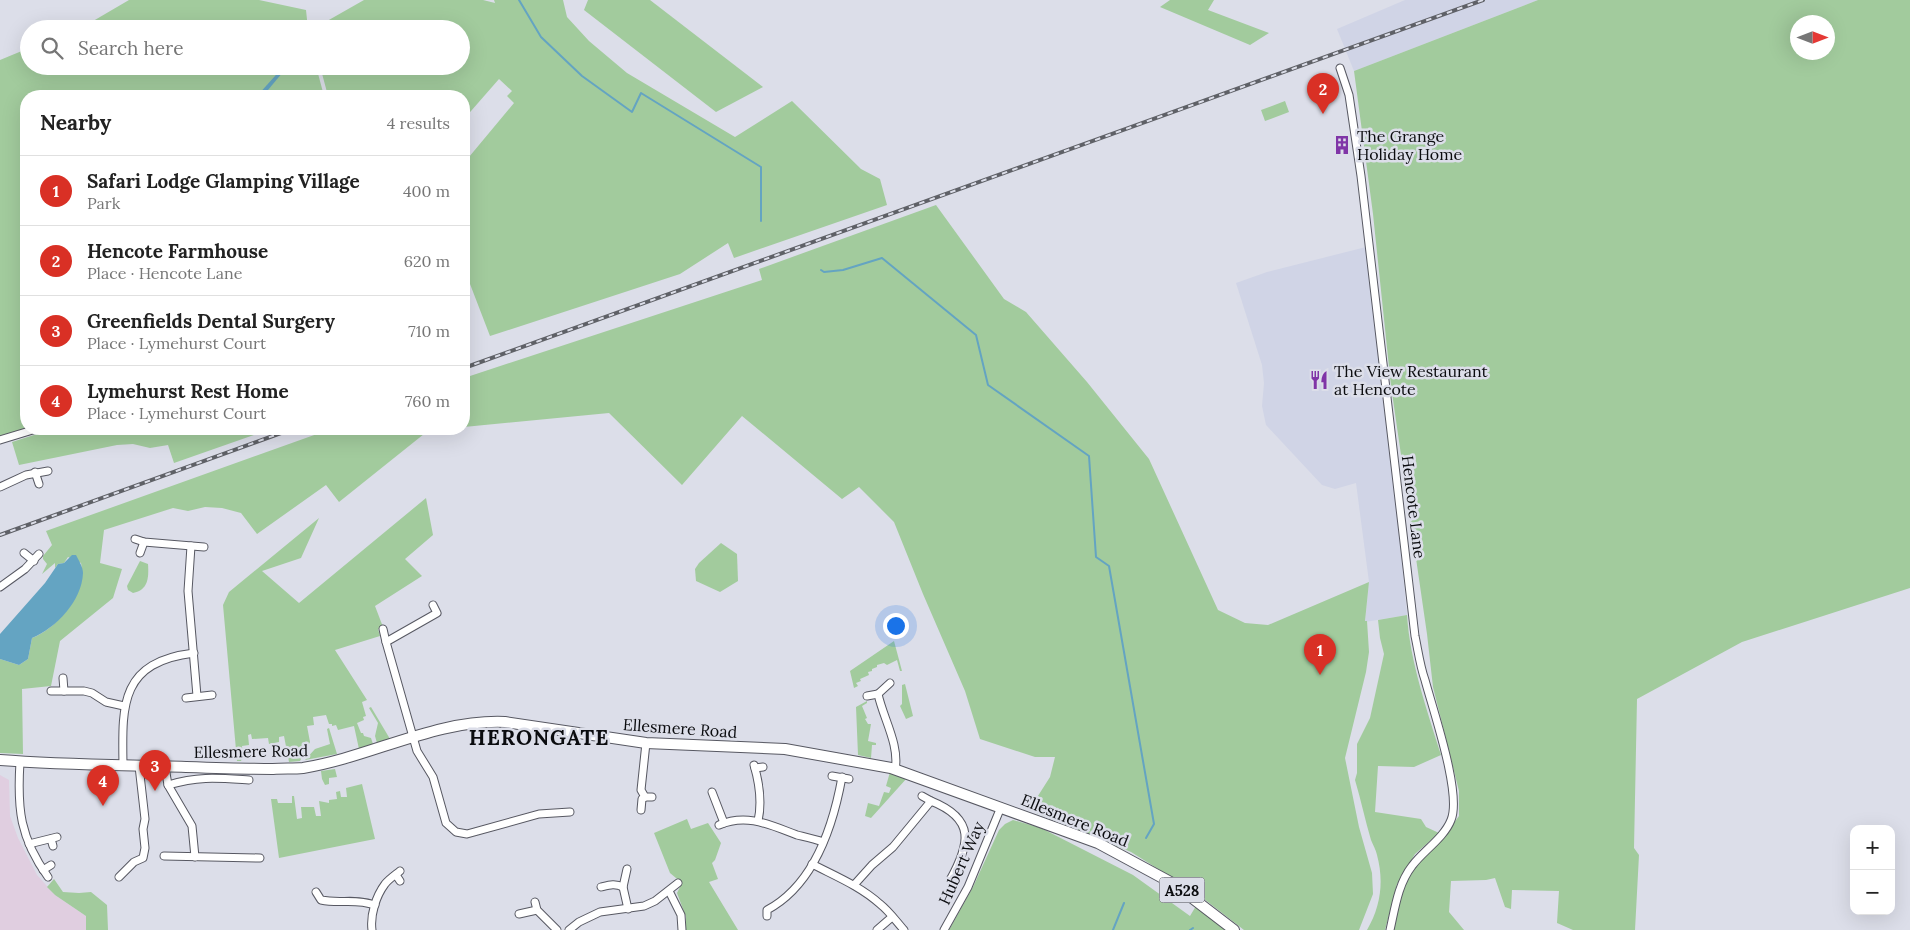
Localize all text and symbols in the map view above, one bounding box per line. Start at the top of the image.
north arrow [1790,15,1835,60]
search box [20,20,470,75]
icon: search [38,34,66,62]
text: Search here [78,36,184,60]
pin: 2 [1307,73,1339,114]
text: Nearby [40,109,111,136]
text: 4 results [387,113,450,133]
place label: The Grange Holiday Home [1357,126,1462,164]
building icon: The Grange Holiday Home [1331,134,1353,156]
text: Safari Lodge Glamping Village [87,169,360,193]
text: 1 [53,181,59,201]
text: 400 m [403,181,450,201]
text: Park [87,193,120,213]
text: Hencote Farmhouse [87,239,268,263]
text: 2 [52,251,60,271]
text: 620 m [404,251,450,271]
text: Place · Hencote Lane [87,263,242,283]
text: Greenfields Dental Surgery [87,309,335,333]
text: 3 [52,321,60,341]
text: 710 m [408,321,450,341]
text: Place · Lymehurst Court [87,333,266,353]
place label: The View Restaurant at Hencote [1334,361,1489,399]
restaurant icon: The View Restaurant at Hencote [1308,369,1330,391]
text: Lymehurst Rest Home [87,379,289,403]
text: 4 [52,391,60,411]
text: 760 m [405,391,450,411]
text: Place · Lymehurst Court [87,403,266,423]
street label: Hencote Lane [1398,454,1430,560]
your location [883,613,909,639]
pin: 1 [1304,634,1336,675]
street label: Ellesmere Road [622,714,738,742]
district label: HERONGATE [469,724,609,751]
street label: Ellesmere Road [194,740,309,762]
pin: 3 [139,750,171,791]
pin: 4 [87,765,119,806]
street label: Ellesmere Road [1018,789,1132,851]
street label: Hubert Way [934,818,988,908]
map controls [1850,825,1895,915]
button: + [1850,825,1895,870]
button: − [1850,870,1895,915]
road number: A528 [1160,878,1204,902]

